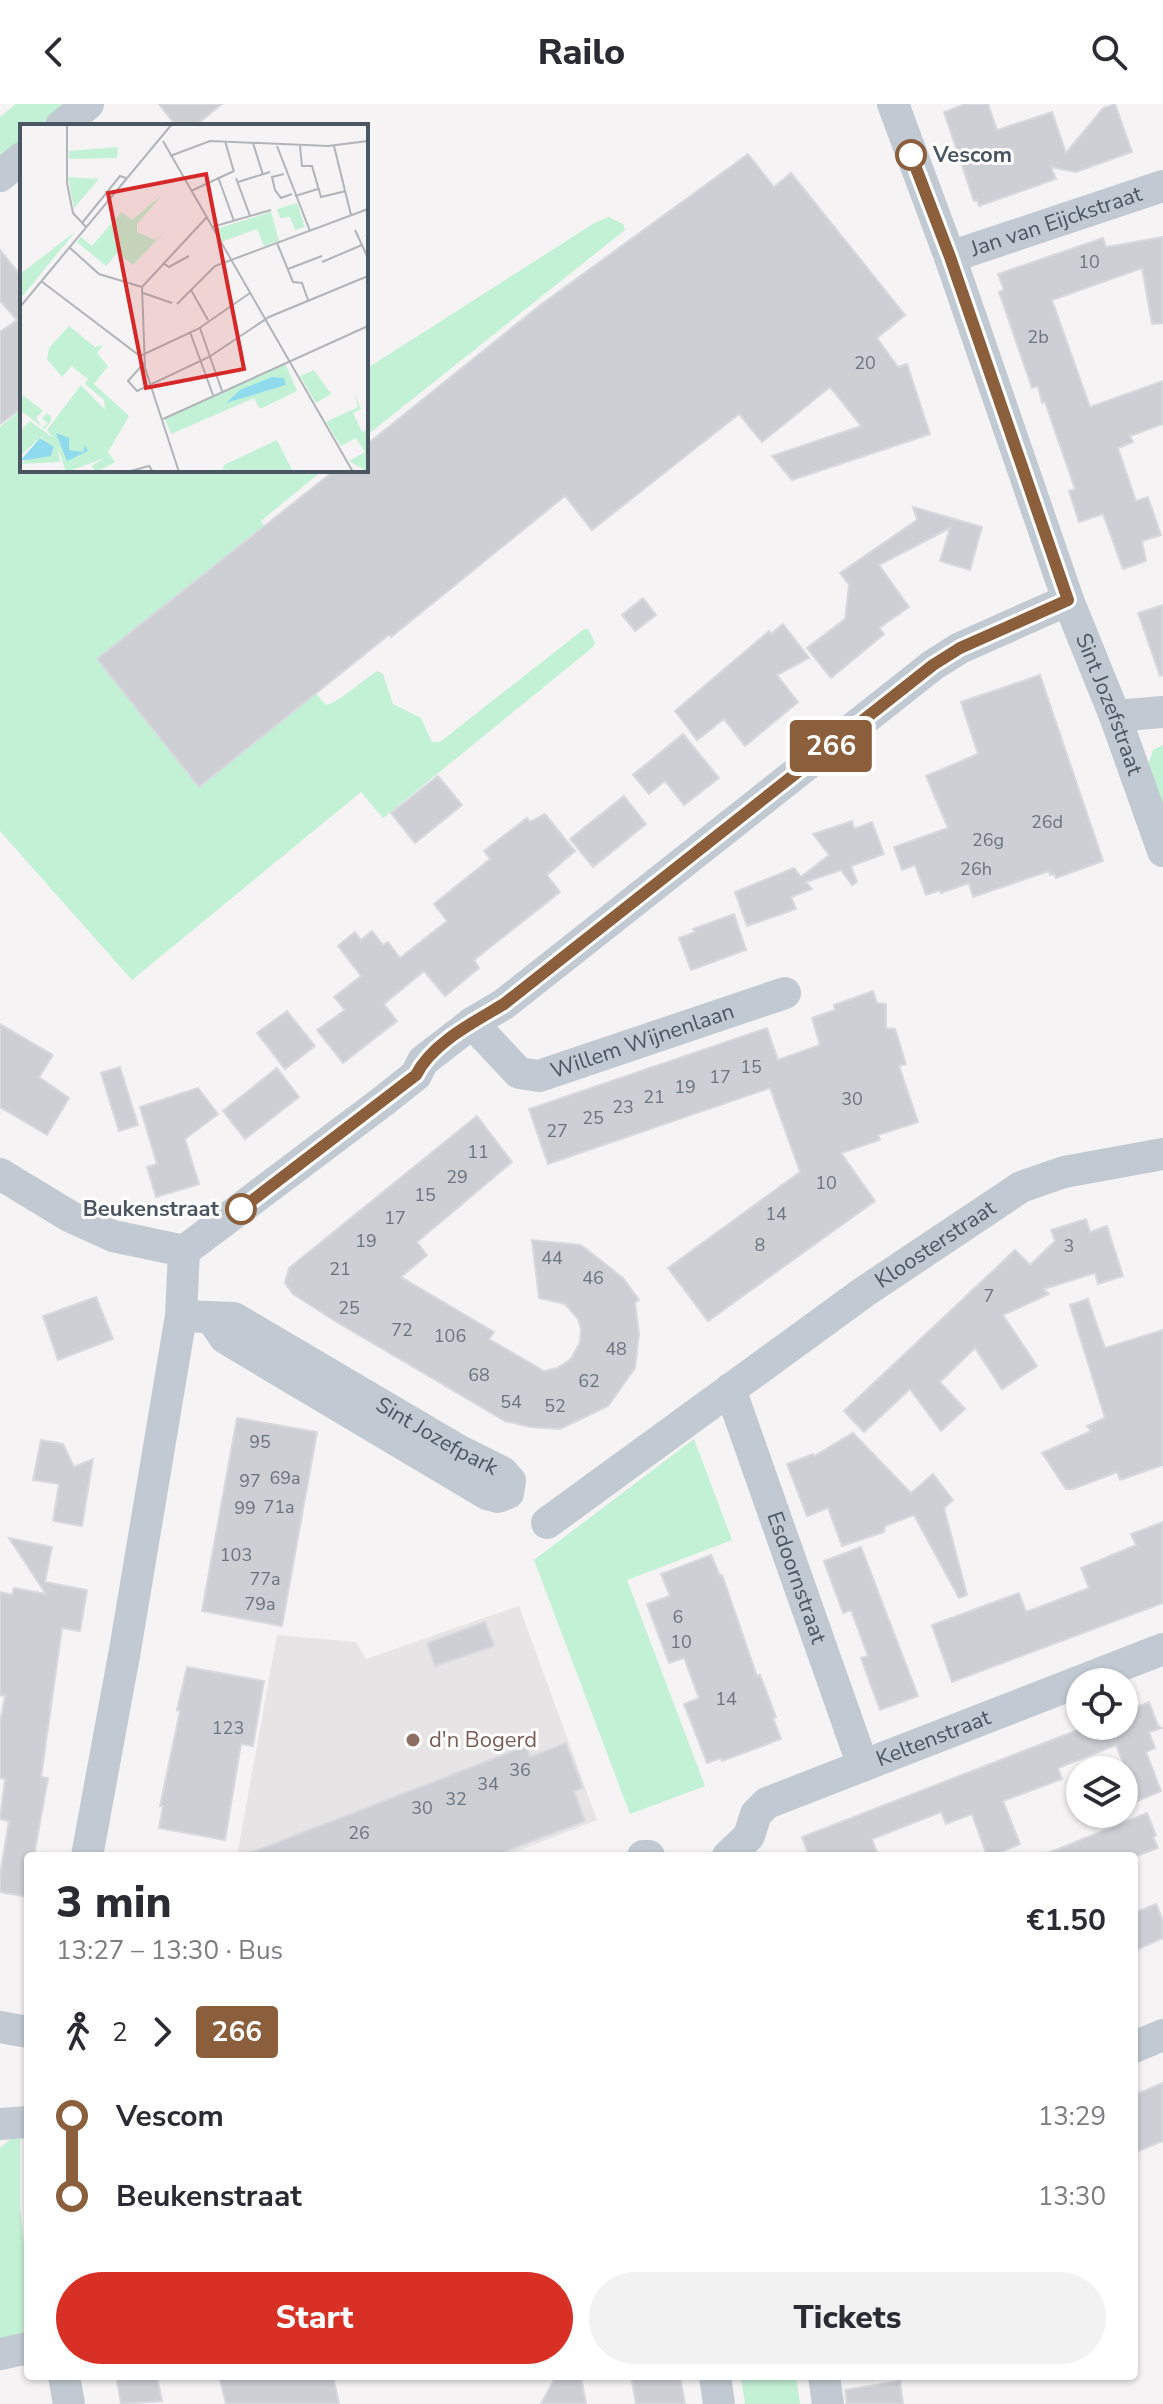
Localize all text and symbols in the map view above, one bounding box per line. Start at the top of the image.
text: Railo [538,28,625,77]
icon: back [32,30,76,74]
icon: search [1087,30,1131,74]
inset map [20,124,368,472]
marker: Vescom [896,140,926,170]
place label: Vescom [932,140,1012,170]
street label: Jan van Eijckstraat [966,179,1146,264]
house number: 10 [1078,250,1100,274]
house number: 2b [1027,325,1049,349]
house number: 20 [854,351,876,375]
street label: Sint Jozefstraat [1068,629,1150,779]
line badge: 266 [785,720,877,772]
text: 266 [806,727,856,765]
house number: 26d [1031,810,1063,834]
house number: 26g [972,828,1004,852]
house number: 26h [960,857,992,881]
street label: Willem Wijnenlaan [547,996,738,1086]
house number: 15 [740,1055,762,1079]
house number: 17 [709,1065,731,1089]
house number: 19 [674,1075,696,1099]
house number: 21 [643,1085,665,1109]
house number: 30 [841,1087,863,1111]
house number: 23 [612,1095,634,1119]
house number: 25 [582,1106,604,1130]
house number: 27 [546,1119,568,1143]
house number: 11 [467,1140,489,1164]
house number: 29 [446,1165,468,1189]
house number: 10 [815,1171,837,1195]
house number: 15 [414,1183,436,1207]
street label: Kloosterstraat [869,1193,1002,1295]
place label: Beukenstraat [83,1194,220,1224]
marker: Beukenstraat [226,1194,256,1224]
house number: 14 [765,1202,787,1226]
house number: 17 [384,1206,406,1230]
house number: 19 [355,1229,377,1253]
house number: 8 [755,1233,765,1257]
house number: 3 [1064,1234,1074,1258]
house number: 44 [541,1246,563,1270]
house number: 21 [329,1257,351,1281]
house number: 46 [582,1266,604,1290]
house number: 7 [984,1284,994,1308]
house number: 25 [338,1296,360,1320]
house number: 72 [391,1318,413,1342]
house number: 106 [434,1324,466,1348]
house number: 48 [605,1337,627,1361]
house number: 68 [468,1363,490,1387]
house number: 62 [578,1369,600,1393]
street label: Sint Jozefpark [370,1390,504,1483]
house number: 54 [500,1390,522,1414]
house number: 52 [544,1394,566,1418]
house number: 95 [249,1430,271,1454]
house number: 69a [269,1466,301,1490]
house number: 97 [239,1469,261,1493]
house number: 71a [263,1495,295,1519]
house number: 99 [234,1496,256,1520]
street label: Esdoornstraat [759,1508,834,1648]
house number: 103 [220,1543,252,1567]
house number: 77a [249,1567,281,1591]
house number: 79a [244,1592,276,1616]
house number: 6 [673,1605,683,1629]
house number: 10 [670,1630,692,1654]
map controls [1066,1668,1138,1828]
button: locate [1066,1668,1138,1740]
house number: 14 [715,1687,737,1711]
street label: Keltenstraat [872,1702,995,1774]
house number: 123 [212,1716,244,1740]
place label: d'n Bogerd [429,1725,537,1755]
marker: d'n Bogerd [404,1731,422,1749]
button: layers [1066,1756,1138,1828]
house number: 36 [509,1758,531,1782]
house number: 34 [477,1772,499,1796]
house number: 32 [445,1787,467,1811]
house number: 30 [411,1796,433,1820]
house number: 26 [348,1821,370,1845]
text: 3 min [56,1873,172,1933]
text: €1.50 [1027,1900,1106,1941]
text: 13:27 – 13:30 · Bus [56,1933,283,1968]
icon: walk [56,2010,100,2054]
icon: forward [140,2010,184,2054]
text: 266 [212,2013,262,2051]
text: 2 [112,2015,128,2050]
text: Vescom [116,2096,224,2137]
text: 13:29 [1038,2099,1106,2134]
text: Beukenstraat [116,2176,302,2217]
text: 13:30 [1038,2179,1106,2214]
button: Start [56,2272,573,2364]
button: Tickets [589,2272,1106,2364]

